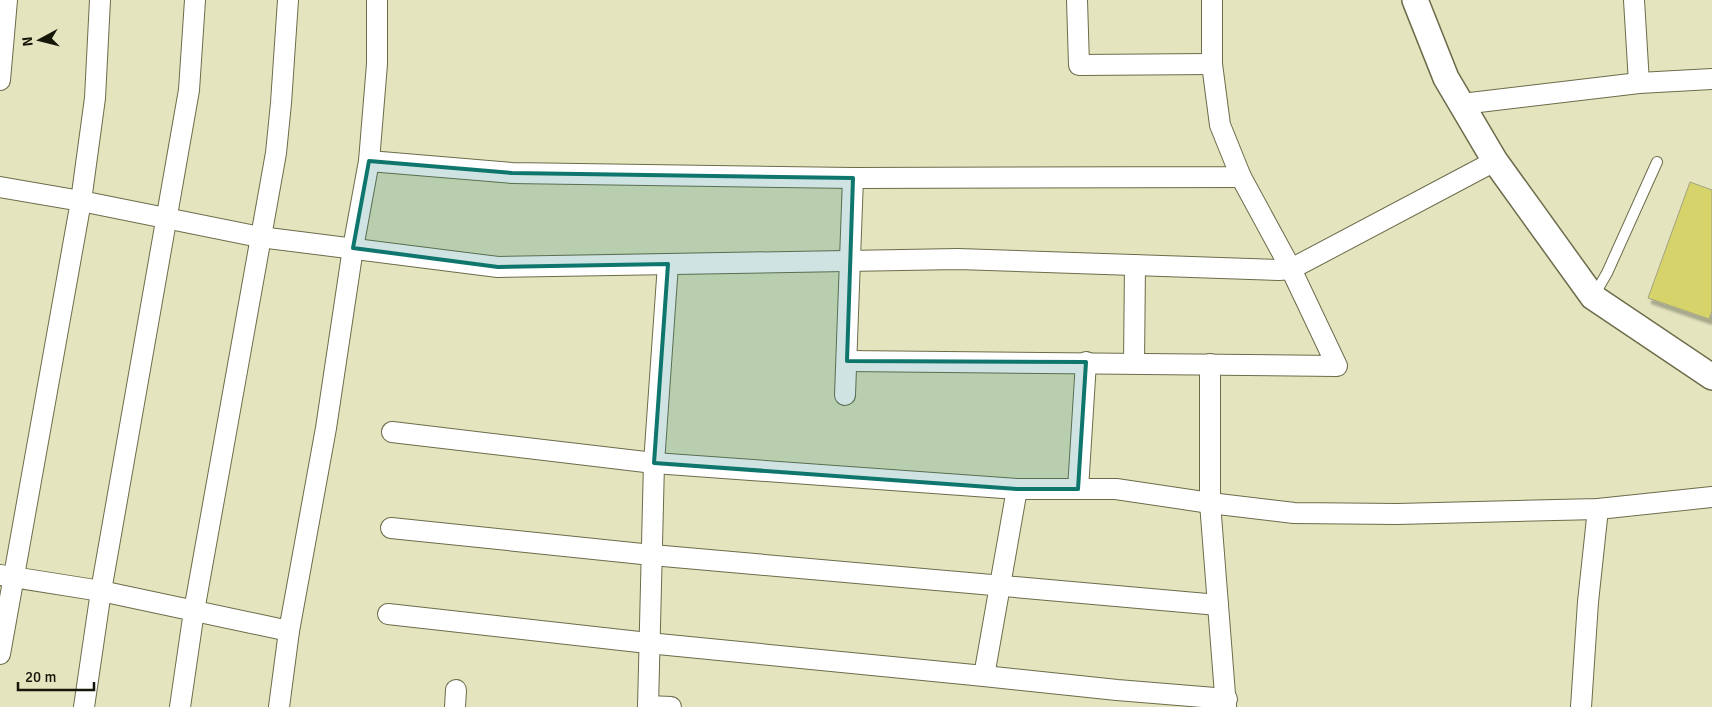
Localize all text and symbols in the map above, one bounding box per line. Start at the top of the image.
north arrow [15,15,65,65]
text: N [19,36,37,47]
scale bar [18,660,94,692]
text: 20 m [25,668,56,686]

